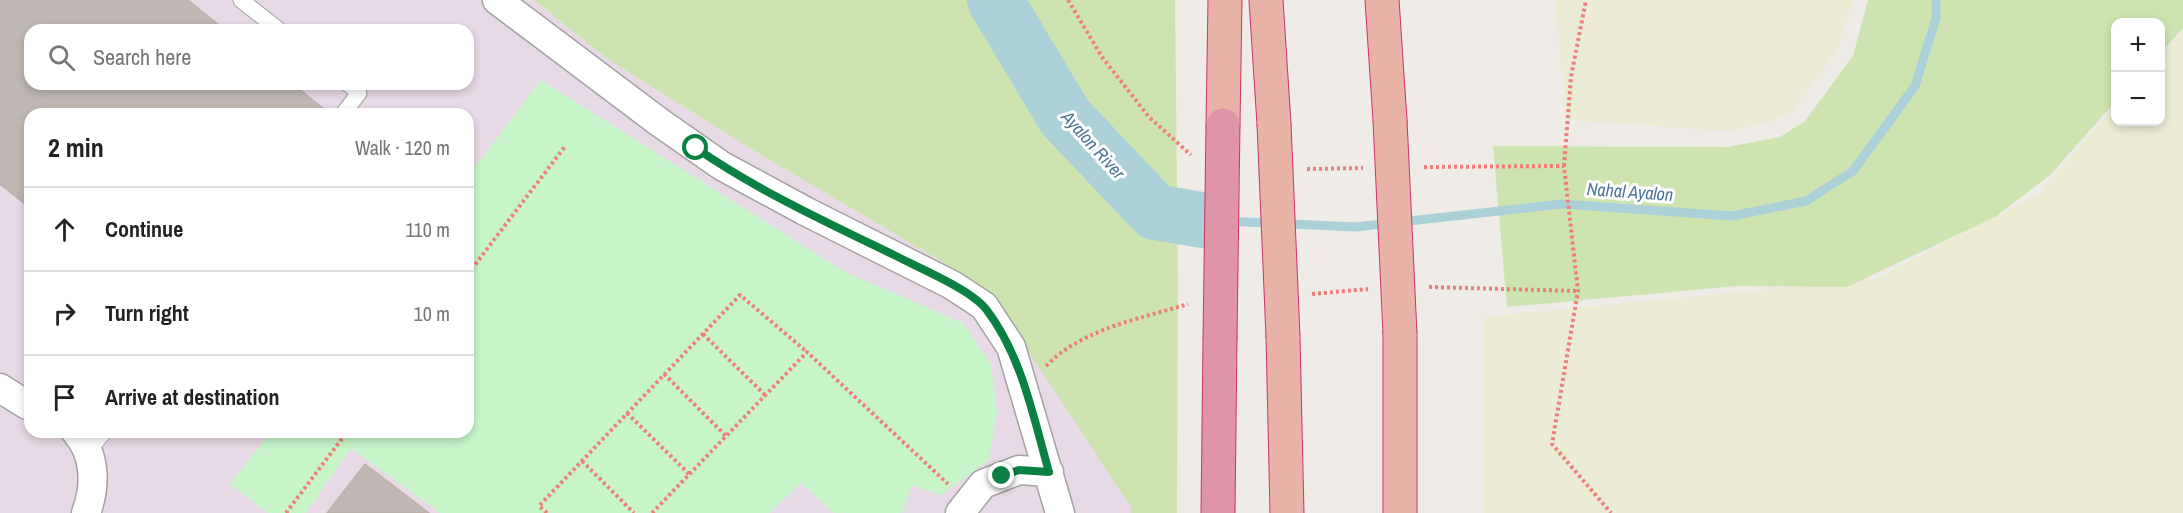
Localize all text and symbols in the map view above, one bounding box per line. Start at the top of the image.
map controls [2111,18,2165,126]
button: + [2111,18,2165,72]
search box [24,24,474,90]
icon: search [45,41,78,74]
text: Search here [93,42,191,72]
button: − [2111,72,2165,126]
water label: Ayalon River [1055,104,1132,185]
text: 2 min [48,130,104,165]
text: Walk · 120 m [355,134,450,161]
route start [682,134,708,160]
water label: Nahal Ayalon [1586,176,1674,207]
icon: ahead [48,213,81,246]
text: Continue [105,214,183,244]
text: 110 m [406,216,450,243]
icon: right [48,297,81,330]
text: Turn right [105,298,189,328]
text: 10 m [414,300,450,327]
icon: arrive [48,381,81,414]
text: Arrive at destination [105,382,279,412]
route end [988,462,1014,488]

